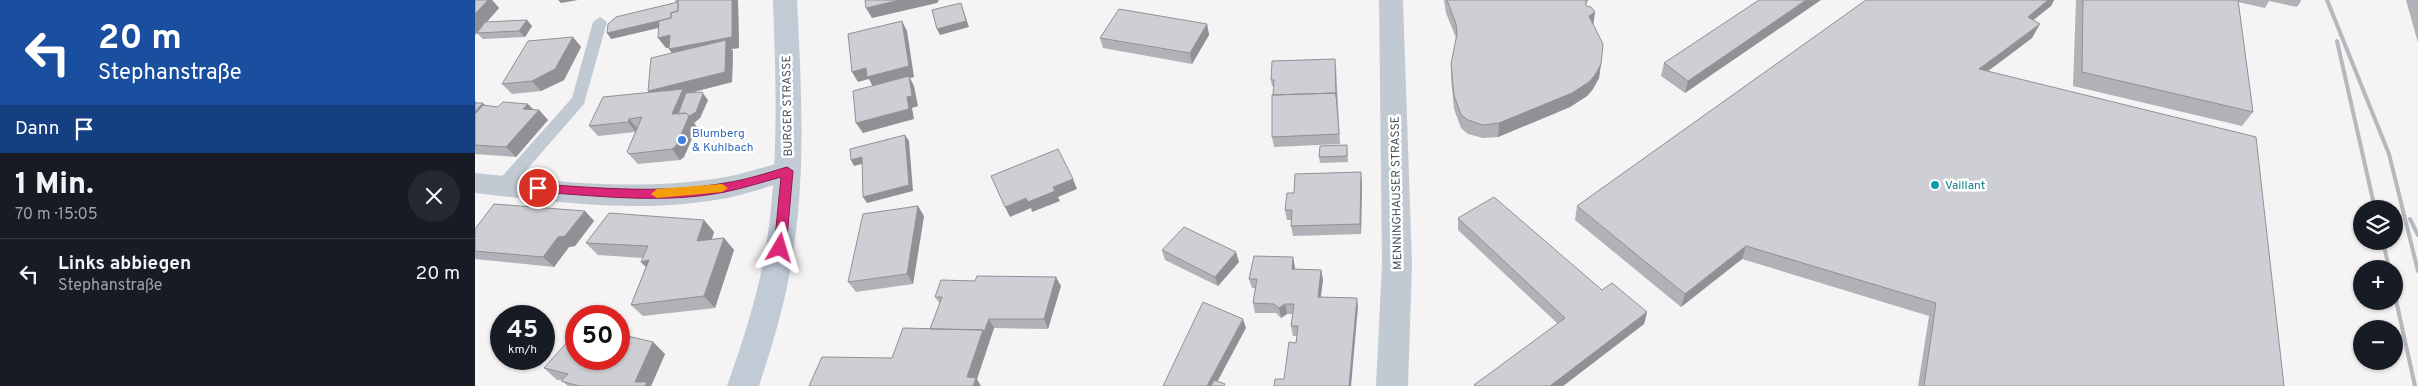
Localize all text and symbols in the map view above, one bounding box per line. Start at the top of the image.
text: 20 m [98,17,182,61]
icon: left [15,20,80,85]
street label: BURGER STRASSE [779,55,797,157]
text: Stephanstraße [98,60,241,87]
icon: arrive [70,115,98,143]
street label: MENNINGHAUSER STRASSE [1388,116,1406,270]
text: Dann [15,117,60,141]
place label: Blumberg & Kuhlbach [692,126,754,156]
marker: Blumberg & Kuhlbach [676,134,688,146]
text: 1 Min. [15,167,94,204]
pin [517,167,559,209]
button: close [408,170,460,222]
icon: arrive [524,174,552,202]
place label: Vaillant [1945,178,1985,194]
marker: Vaillant [1929,179,1941,191]
map controls [2353,200,2403,370]
button: layers [2353,200,2403,250]
text: 70 m · 15:05 [15,205,98,225]
position arrow [753,221,805,273]
text: Links abbiegen [58,252,191,276]
icon: left [15,260,43,288]
button: + [2353,260,2403,310]
text: 20 m [416,262,460,286]
text: Stephanstraße [58,276,162,296]
speed limit sign: 50 [565,305,630,370]
text: 45 [507,315,538,347]
button: − [2353,320,2403,370]
text: km/h [508,342,537,358]

